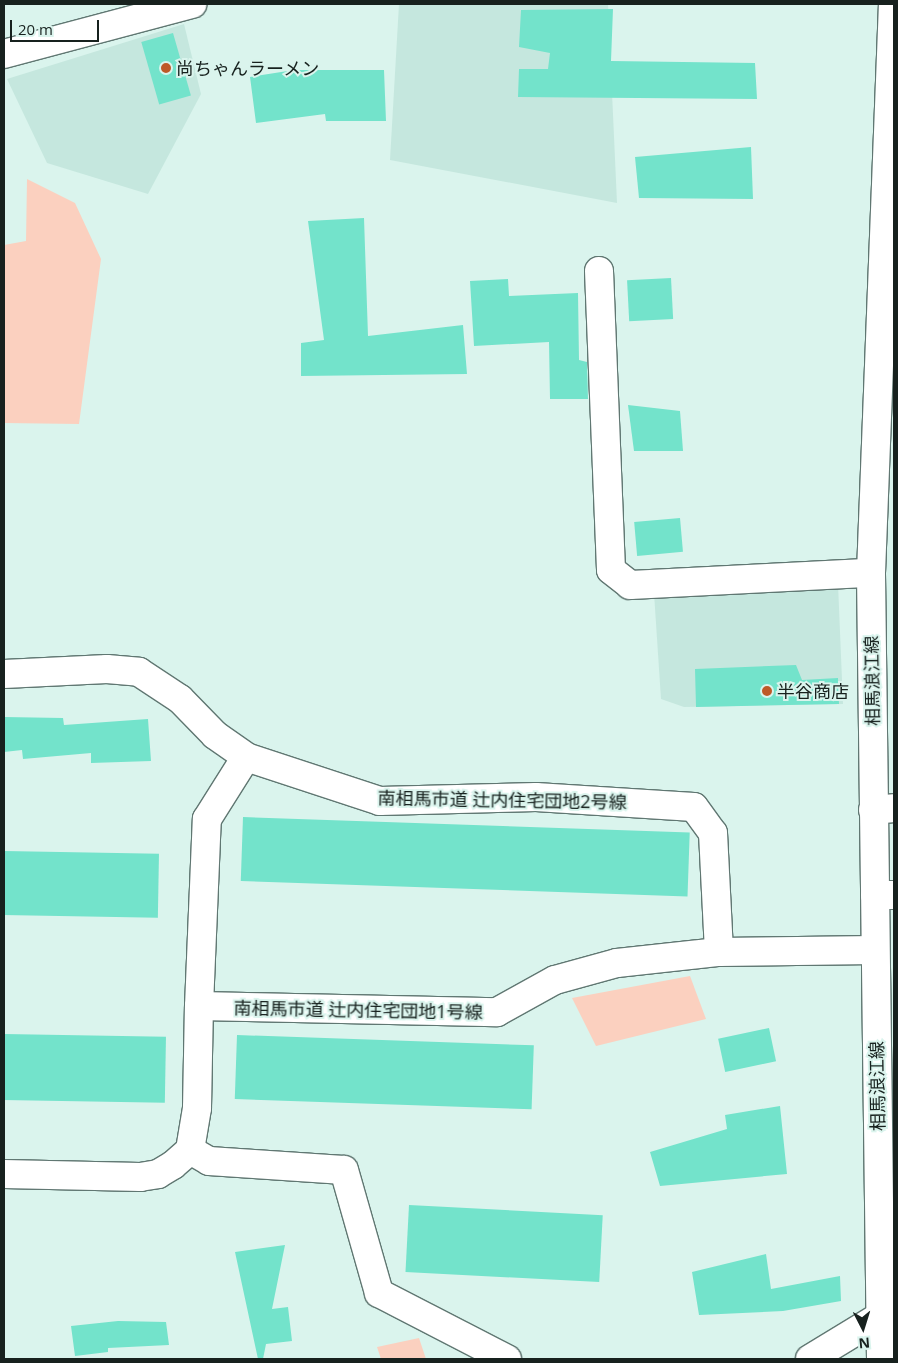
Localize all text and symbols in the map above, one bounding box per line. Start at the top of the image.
scale bar [12,10,101,42]
text: 20 m [18,19,53,39]
place label: 尚ちゃんラーメン [176,57,320,79]
marker: 尚ちゃんラーメン [160,62,172,74]
street label: 相馬浪江線 [860,636,884,726]
place label: 半谷商店 [777,680,849,702]
marker: 半谷商店 [761,685,773,697]
street label: 南相馬市道 辻内住宅団地2号線 [377,787,627,813]
street label: 南相馬市道 辻内住宅団地1号線 [233,997,483,1023]
street label: 相馬浪江線 [865,1041,889,1131]
north arrow [838,1303,888,1353]
text: N [858,1333,871,1353]

